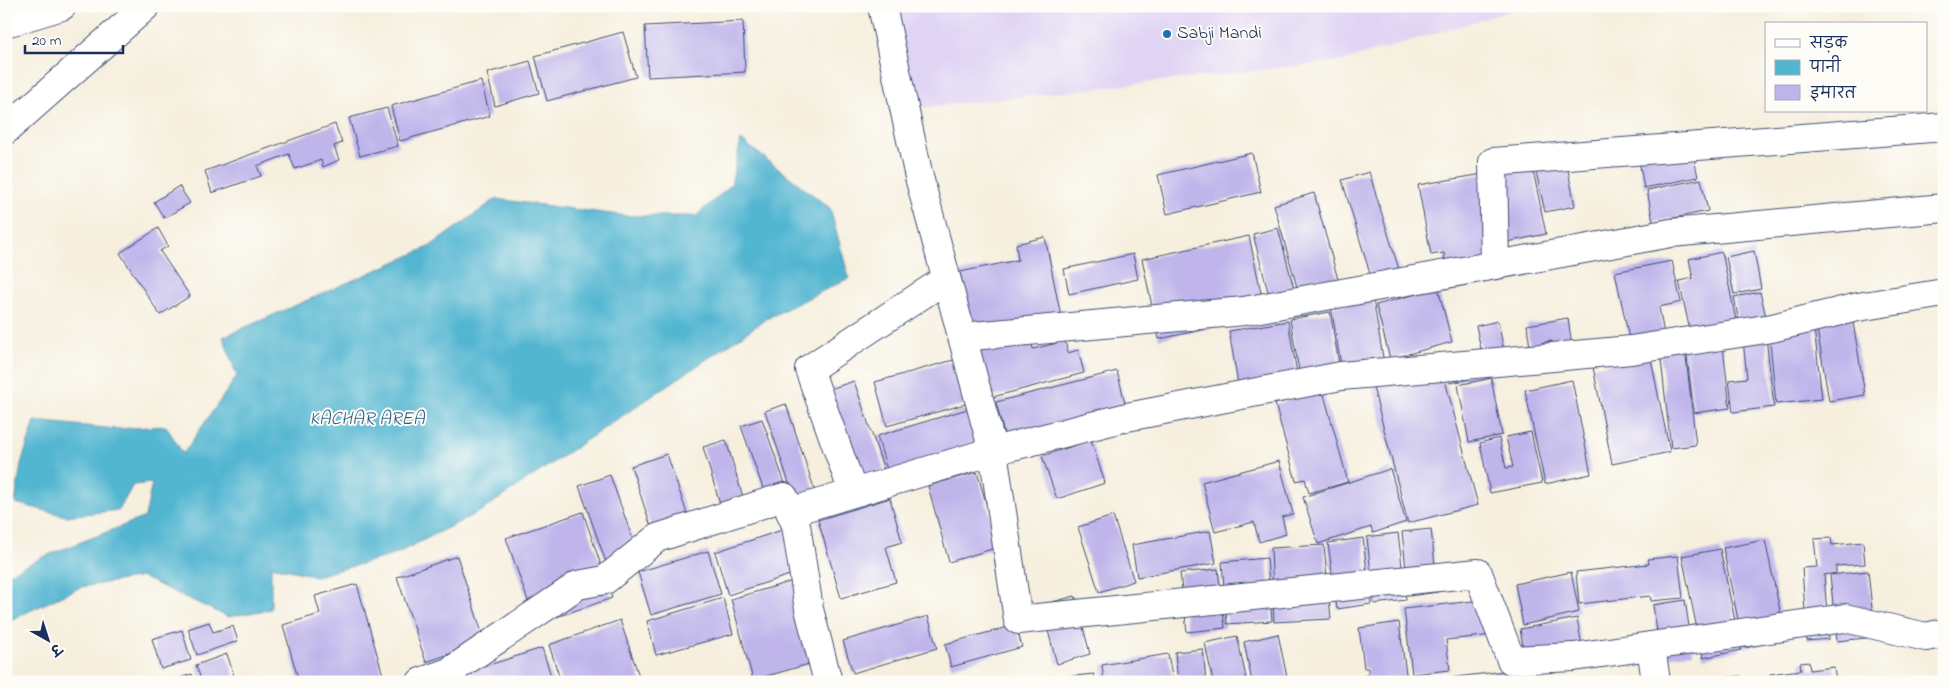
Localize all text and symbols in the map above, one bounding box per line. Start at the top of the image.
place label: Sabji Mandi [1177,21,1262,47]
scale bar [25,22,122,54]
legend [1765,22,1928,112]
marker: Sabji Mandi [1161,28,1173,40]
text: 20 m [32,30,62,52]
text: सड़क [1809,33,1848,55]
text: पानी [1809,55,1842,79]
text: इमारत [1810,83,1857,105]
water label: KACHAR AREA [310,406,426,433]
north arrow [22,616,72,666]
text: उ [44,637,67,661]

